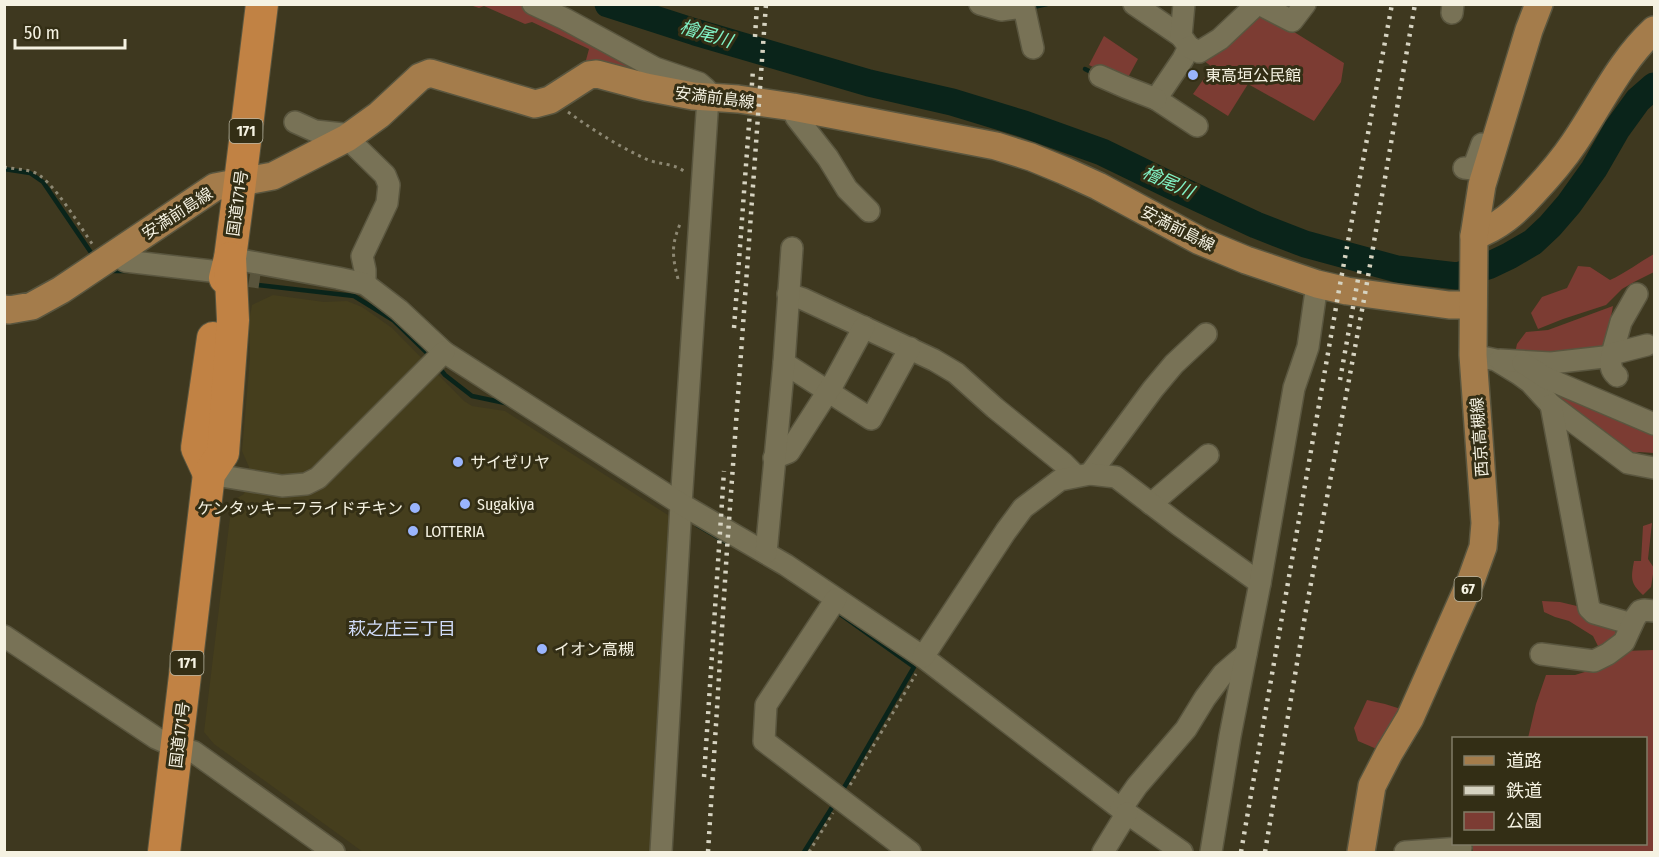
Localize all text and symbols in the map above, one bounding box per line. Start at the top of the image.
scale bar [15,12,124,50]
water label: 檜尾川 [677,16,737,53]
text: 50 m [24,22,60,44]
place label: 東高垣公民館 [1205,66,1301,85]
marker: 東高垣公民館 [1186,68,1200,82]
street label: 安満前島線 [674,83,756,112]
road number: 171 [230,119,262,143]
water label: 檜尾川 [1139,161,1199,204]
street label: 国道171号 [223,169,252,237]
street label: 安満前島線 [139,184,216,243]
street label: 安満前島線 [1138,202,1218,255]
street label: 西京高槻線 [1467,396,1492,478]
place label: サイゼリヤ [470,453,550,472]
marker: サイゼリヤ [451,455,465,469]
place label: Sugakiya [477,495,535,514]
marker: Sugakiya [458,497,472,511]
place label: ケンタッキーフライドチキン [197,499,403,518]
marker: ケンタッキーフライドチキン [408,501,422,515]
place label: LOTTERIA [425,522,485,541]
marker: LOTTERIA [406,524,420,538]
road number: 67 [1454,577,1482,601]
district label: 萩之庄三丁目 [348,618,456,640]
place label: イオン高槻 [554,640,634,659]
marker: イオン高槻 [535,642,549,656]
road number: 171 [170,651,204,675]
street label: 国道171号 [166,701,193,769]
legend [1452,737,1647,845]
text: 道路 [1506,750,1542,772]
text: 鉄道 [1506,780,1542,802]
text: 公園 [1506,810,1542,832]

